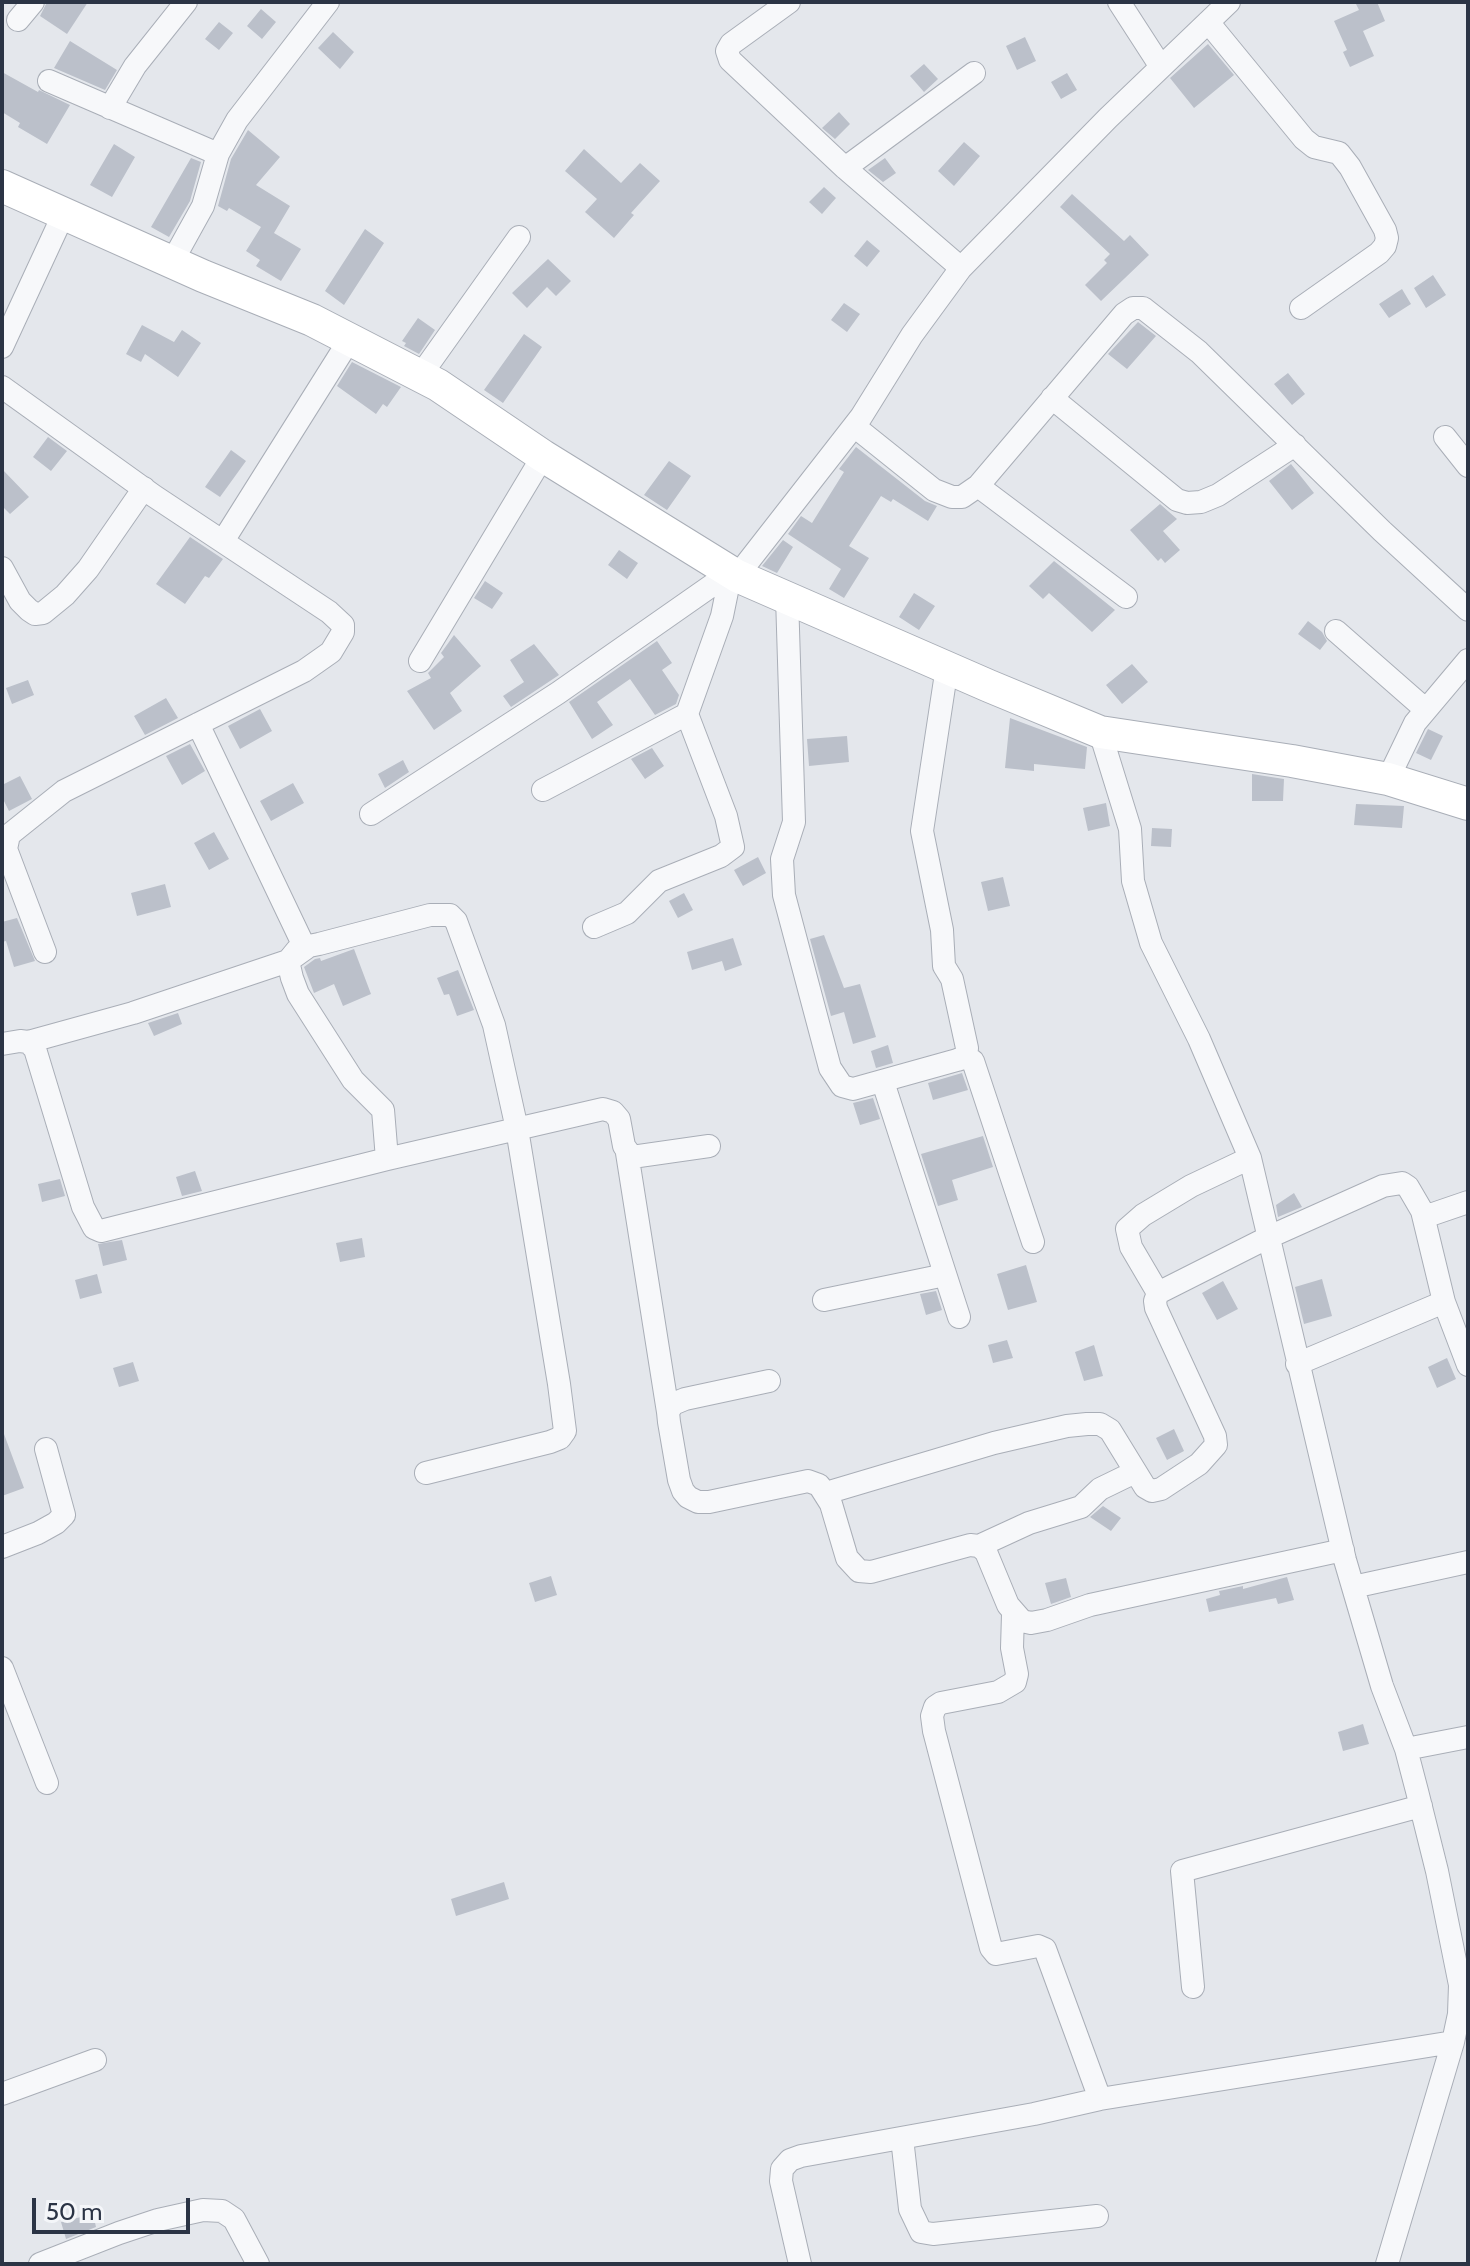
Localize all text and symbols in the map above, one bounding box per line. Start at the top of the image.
scale bar [36,2182,194,2232]
text: 50 m [46,2197,102,2226]

